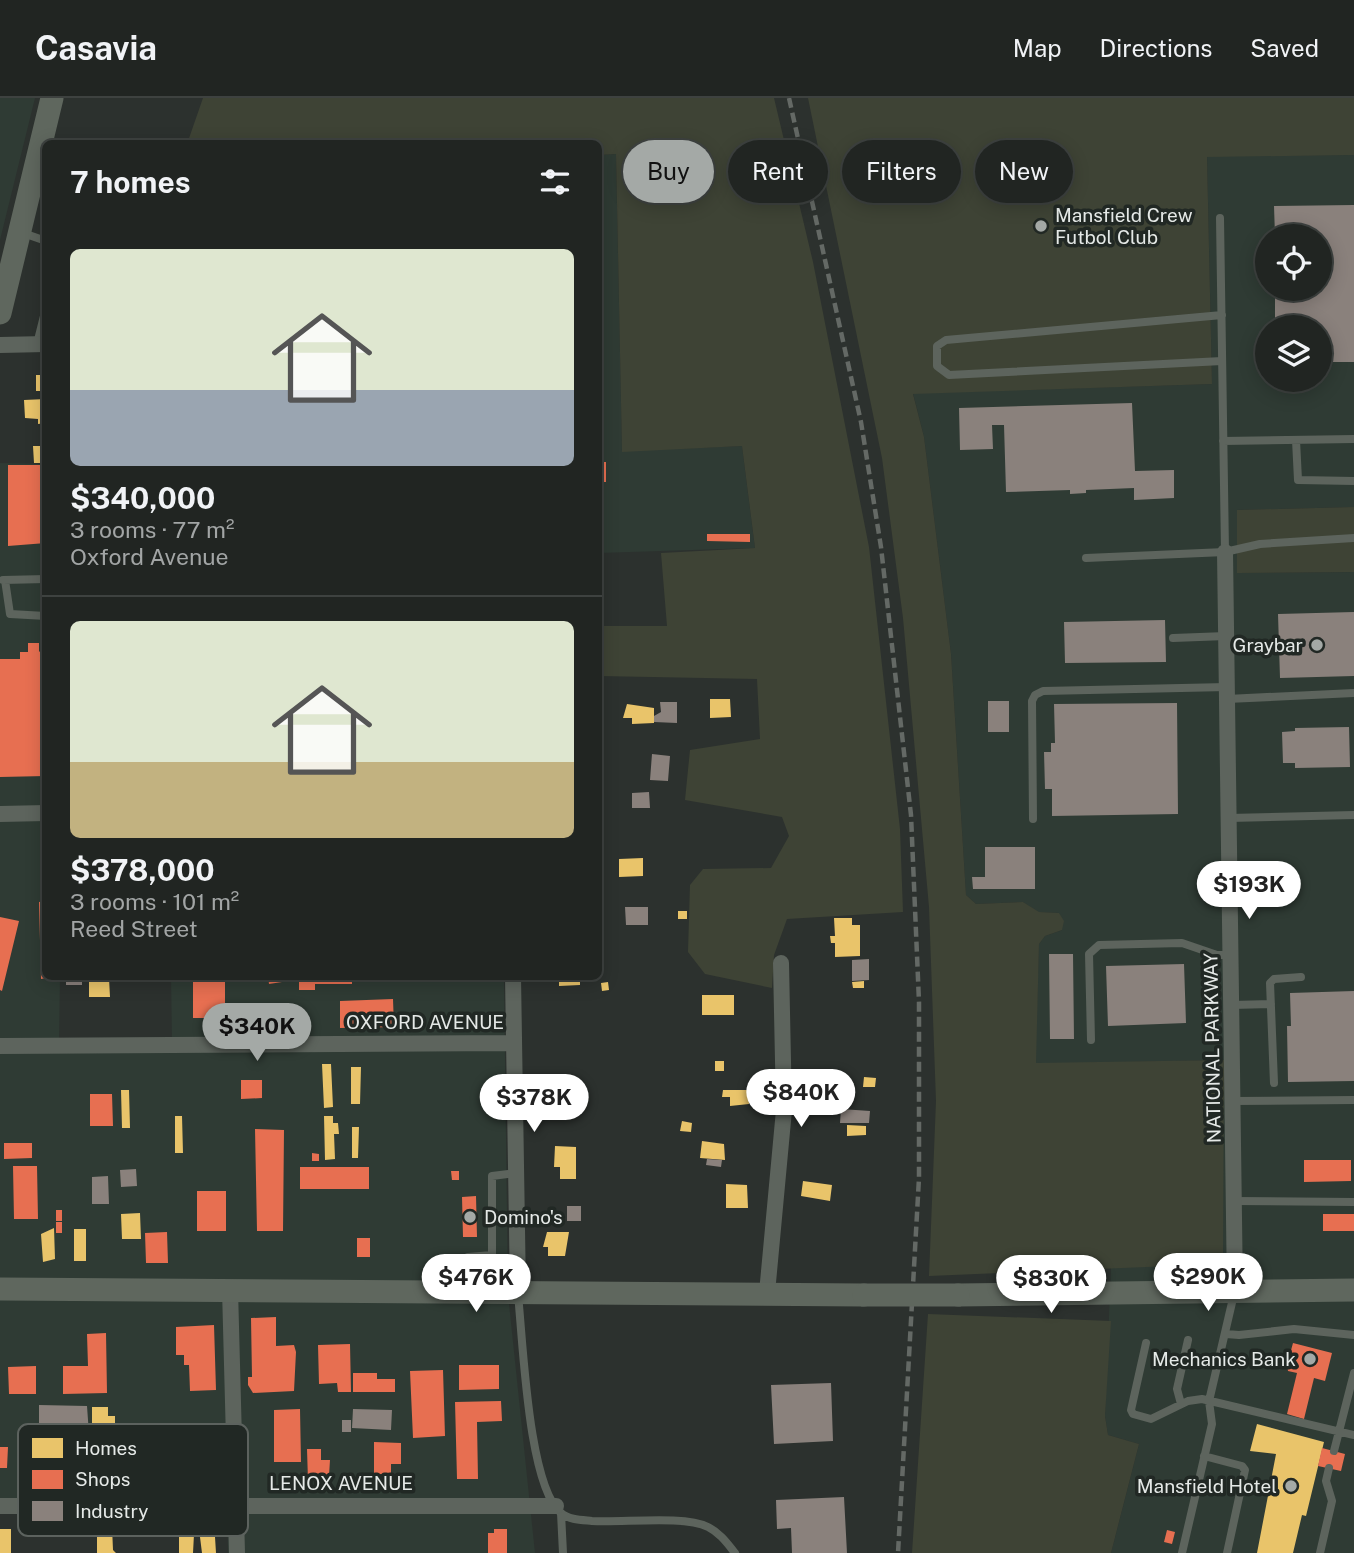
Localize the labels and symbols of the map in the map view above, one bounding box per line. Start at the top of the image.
place label: Mansfield Crew Futbol Club [1055,204,1193,248]
marker: Mansfield Crew Futbol Club [1033,218,1049,234]
place label: Graybar [1232,634,1303,656]
marker: Graybar [1309,637,1325,653]
pin: $193K [1200,862,1298,921]
street label: NATIONAL PARKWAY [1199,952,1225,1143]
pin: $340K [208,1004,306,1063]
street label: OXFORD AVENUE [346,1011,504,1033]
pin: $840K [752,1070,850,1129]
pin: $378K [485,1074,583,1134]
place label: Domino's [484,1206,563,1228]
marker: Domino's [462,1209,478,1225]
pin: $476K [427,1254,525,1314]
pin: $290K [1159,1254,1257,1313]
pin: $830K [1002,1256,1100,1315]
place label: Mechanics Bank [1152,1348,1296,1370]
marker: Mechanics Bank [1302,1351,1318,1367]
legend [18,1424,248,1536]
text: Homes [75,1437,137,1459]
text: Shops [75,1468,130,1490]
street label: LENOX AVENUE [269,1472,413,1494]
place label: Mansfield Hotel [1137,1475,1277,1497]
marker: Mansfield Hotel [1283,1478,1299,1494]
text: Industry [75,1500,148,1522]

